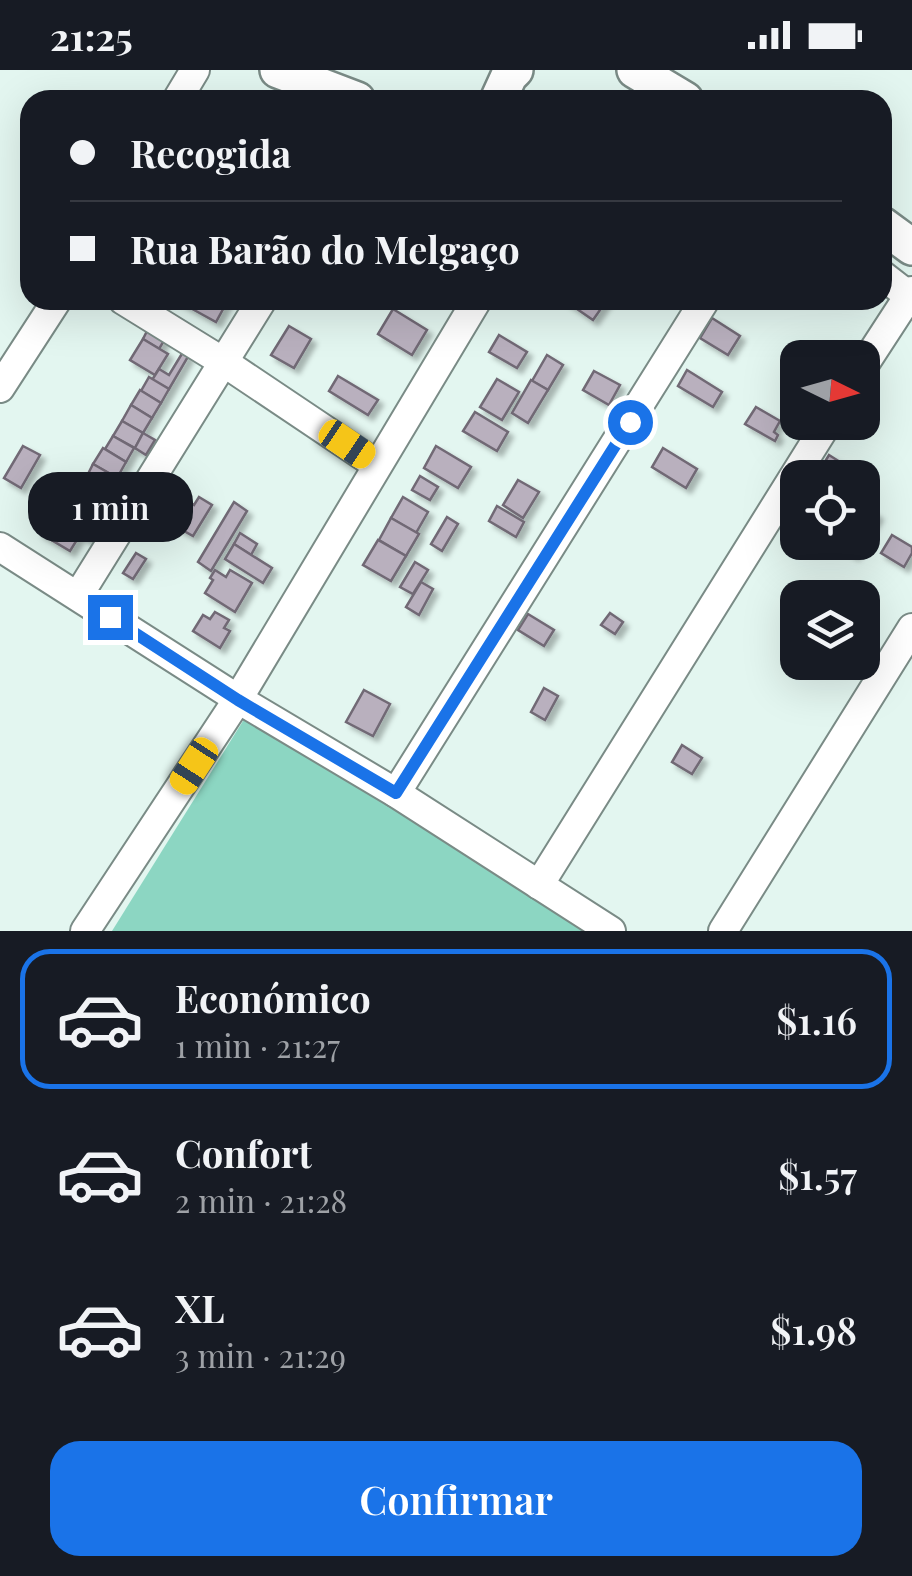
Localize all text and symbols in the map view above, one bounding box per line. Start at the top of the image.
text: 21:25 [50,10,133,61]
text: Recogida [130,127,291,178]
text: Rua Barão do Melgaço [130,223,520,274]
north arrow [780,340,880,440]
map controls [780,340,880,680]
route start [608,400,653,445]
car [314,415,380,473]
button: locate [780,460,880,560]
callout: 1 min [28,472,192,542]
text: 1 min [72,485,149,528]
button: layers [780,580,880,680]
route end [88,595,133,640]
car [165,733,223,799]
text: Económico [175,972,371,1023]
icon: car [55,974,145,1064]
text: $1.16 [776,994,857,1045]
text: 1 min · 21:27 [175,1023,340,1066]
text: Confort [175,1127,312,1178]
icon: car [55,1129,145,1219]
text: $1.57 [778,1149,857,1200]
text: 2 min · 21:28 [175,1178,347,1221]
text: XL [175,1282,224,1333]
icon: car [55,1284,145,1374]
text: $1.98 [770,1304,857,1355]
text: 3 min · 21:29 [175,1333,346,1376]
button: Confirmar [50,1441,862,1556]

